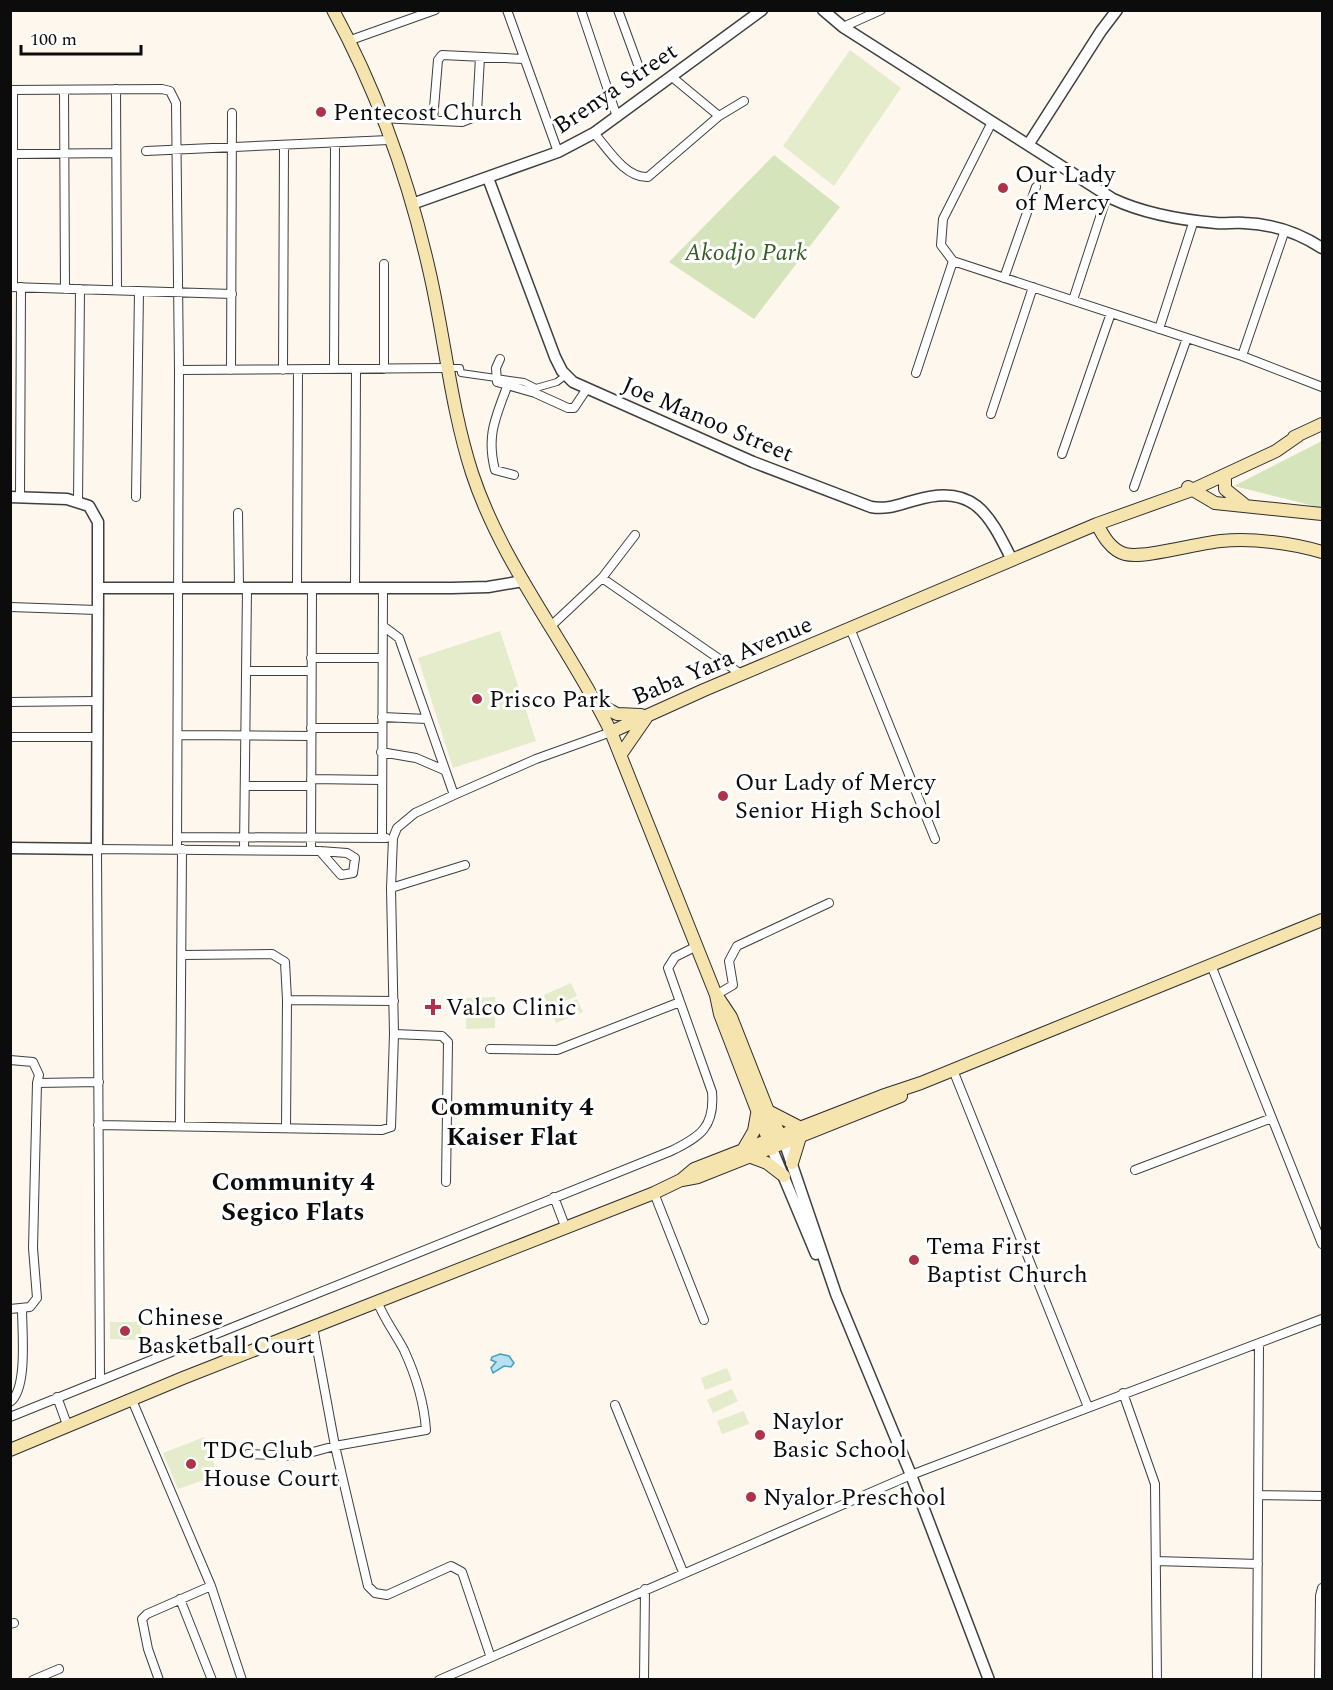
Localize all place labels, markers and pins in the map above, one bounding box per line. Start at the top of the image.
place label: Pentecost Church [333,95,522,131]
marker: Pentecost Church [314,105,328,119]
place label: Our Lady of Mercy [1015,157,1117,221]
marker: Our Lady of Mercy [996,181,1010,195]
place label: Prisco Park [489,682,611,718]
marker: Prisco Park [470,692,484,706]
place label: Our Lady of Mercy Senior High School [735,765,941,829]
marker: Our Lady of Mercy Senior High School [716,789,730,803]
place label: Valco Clinic [446,990,577,1026]
marker: Valco Clinic [424,998,442,1016]
place label: Tema First Baptist Church [926,1229,1088,1293]
marker: Tema First Baptist Church [907,1253,921,1267]
place label: Chinese Basketball Court [137,1300,315,1364]
marker: Chinese Basketball Court [118,1324,132,1338]
place label: Naylor Basic School [772,1404,907,1468]
marker: Naylor Basic School [753,1428,767,1442]
place label: TDC Club House Court [203,1433,339,1497]
marker: TDC Club House Court [184,1457,198,1471]
place label: Nyalor Preschool [763,1480,946,1516]
marker: Nyalor Preschool [744,1490,758,1504]

